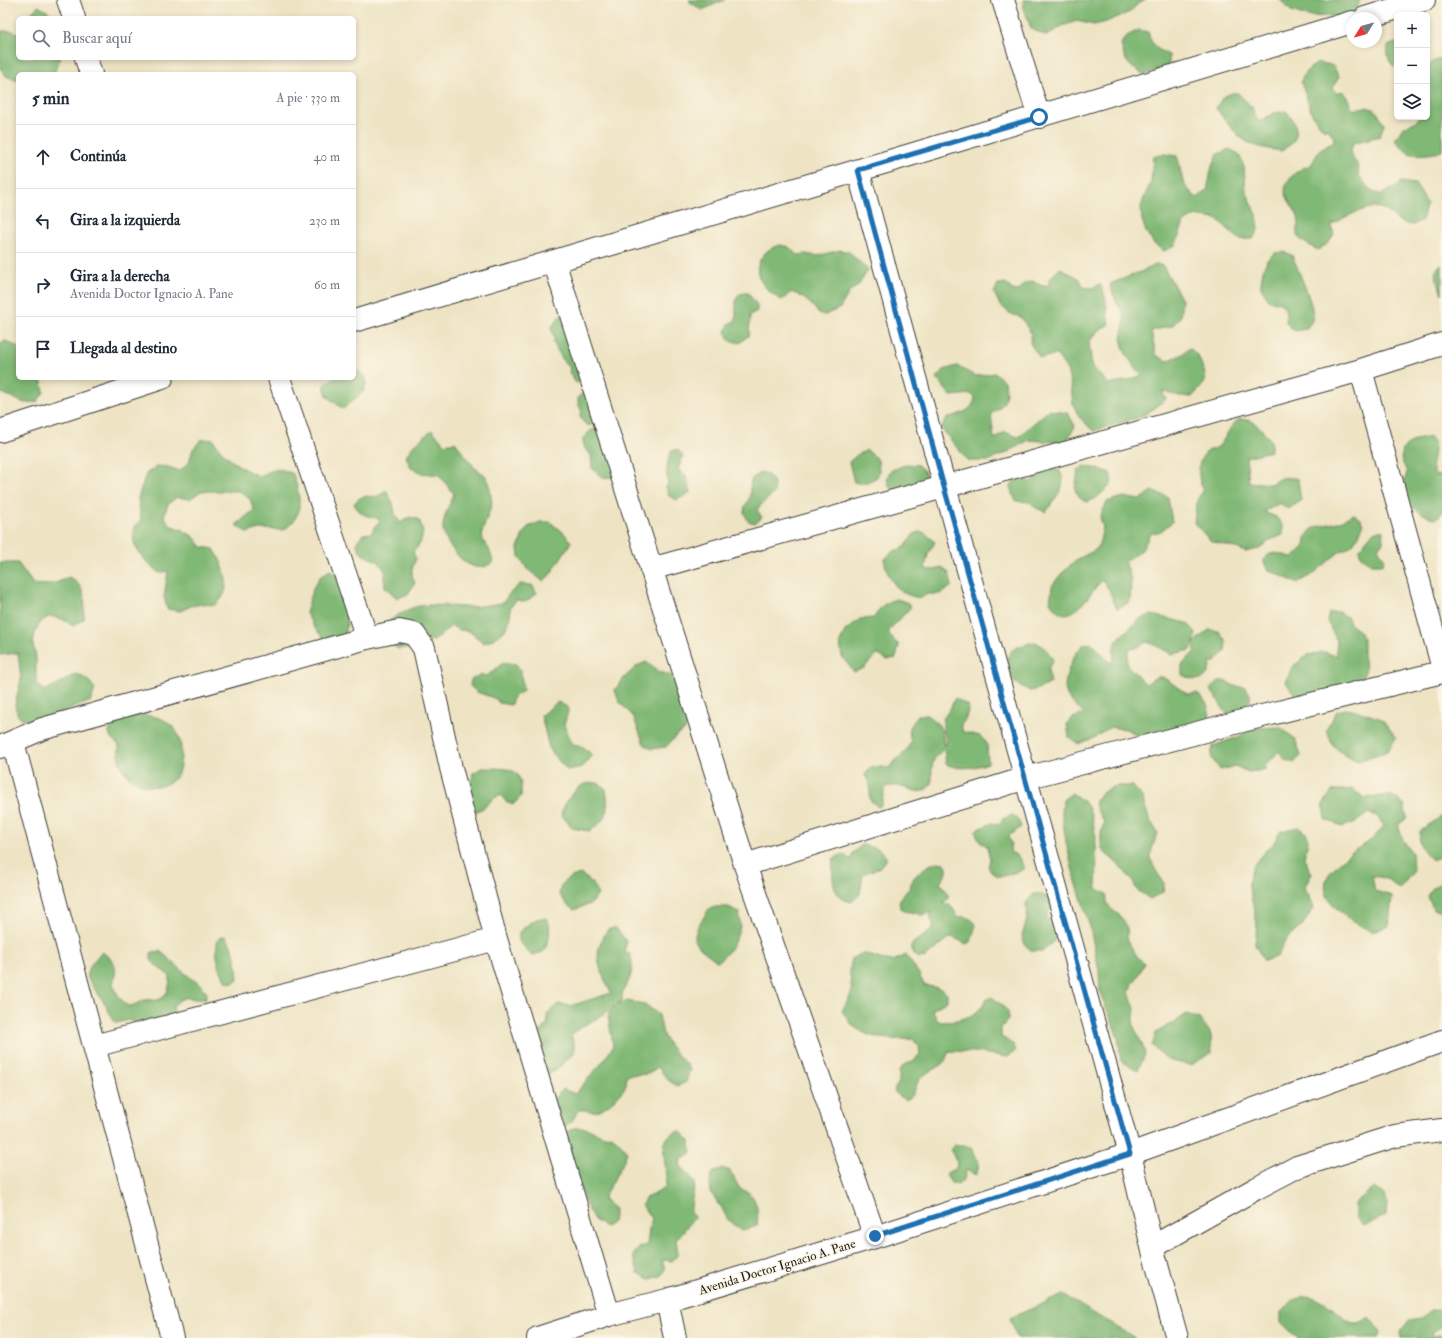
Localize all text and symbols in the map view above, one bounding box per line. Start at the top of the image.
north arrow [1346,12,1382,48]
map controls [1394,12,1430,120]
button: + [1394,12,1430,48]
search box [16,16,356,60]
icon: search [30,27,52,49]
text: Buscar aquí [62,29,131,48]
button: − [1394,48,1430,84]
button: layers [1394,84,1430,120]
text: 5 min [32,88,70,109]
text: A pie · 330 m [276,90,340,106]
route start [1030,108,1048,126]
icon: ahead [32,146,54,168]
text: Continúa [70,147,126,166]
text: 40 m [314,149,340,165]
icon: left [32,210,54,232]
text: Gira a la izquierda [70,211,180,230]
text: 230 m [309,213,340,229]
text: Gira a la derecha [70,267,170,286]
icon: right [32,274,54,296]
text: 60 m [314,277,340,293]
text: Avenida Doctor Ignacio A. Pane [70,286,233,302]
icon: arrive [32,338,54,360]
text: Llegada al destino [70,339,177,358]
route end [866,1227,884,1245]
street label: Avenida Doctor Ignacio A. Pane [696,1235,858,1299]

